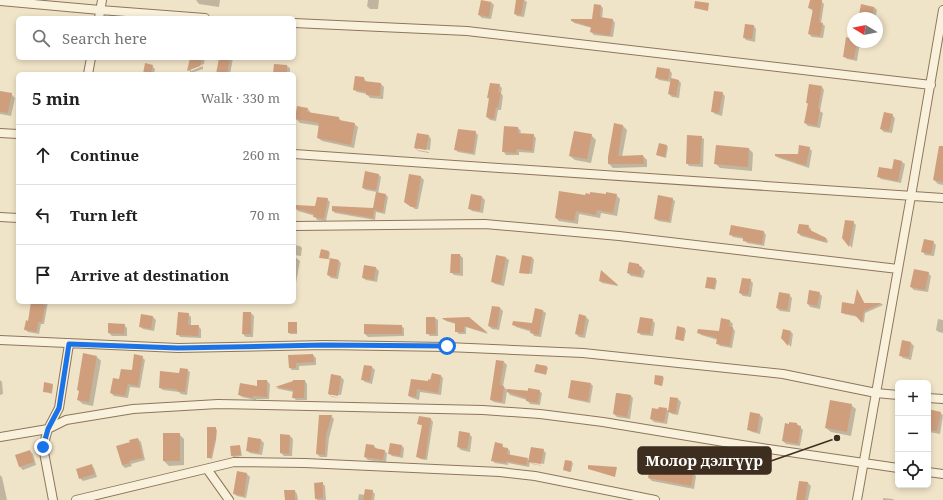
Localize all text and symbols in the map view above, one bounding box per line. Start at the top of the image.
north arrow [847,12,883,48]
search box [16,16,296,60]
icon: search [30,27,52,49]
text: Search here [62,28,147,48]
text: 5 min [32,87,80,110]
text: Walk · 330 m [201,89,280,107]
icon: ahead [32,144,54,166]
text: Continue [70,145,139,165]
text: 260 m [243,146,280,164]
icon: left [32,204,54,226]
text: Turn left [70,205,138,225]
text: 70 m [250,206,280,224]
icon: arrive [32,264,54,286]
text: Arrive at destination [70,265,229,285]
route start [438,337,456,355]
map controls [895,380,931,488]
button: + [895,380,931,416]
button: − [895,416,931,452]
route end [34,438,52,456]
callout: Молор дэлгүүр [638,447,771,474]
text: Молор дэлгүүр [645,450,763,470]
button: locate [895,452,931,488]

